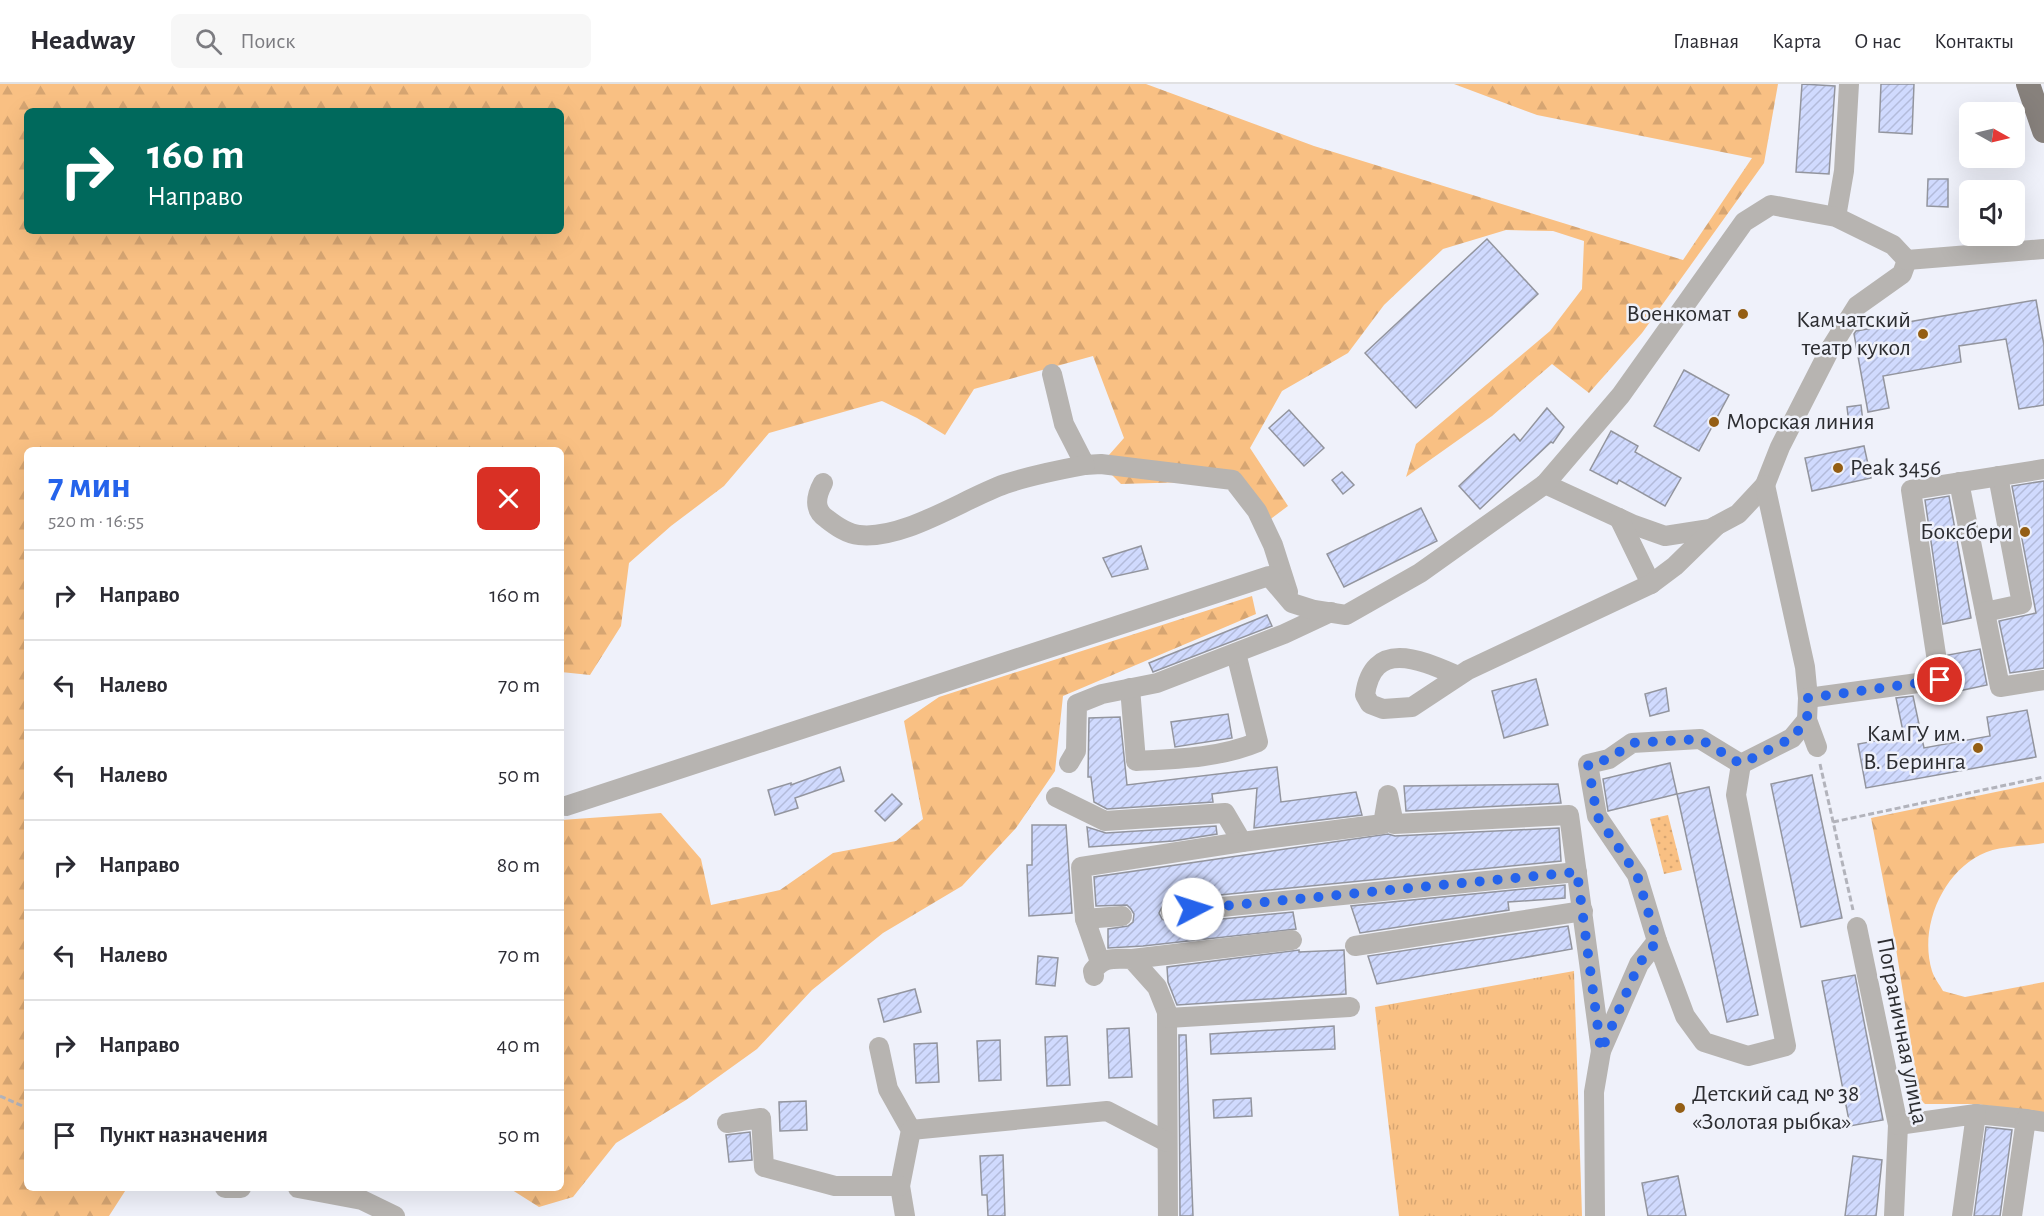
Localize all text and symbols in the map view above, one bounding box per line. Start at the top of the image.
search box [171,14,591,68]
icon: search [192,25,225,58]
text: Headway [30,27,135,55]
text: Поиск [240,30,295,52]
text: Главная [1673,31,1739,52]
text: Карта [1772,31,1821,52]
text: О нас [1854,31,1901,52]
text: Контакты [1934,31,2014,52]
north arrow [1959,102,2025,168]
map controls [1959,102,2025,246]
icon: right [48,132,126,210]
text: 160 m [147,134,245,176]
button: sound [1959,180,2025,246]
text: Направо [147,183,243,210]
place label: Военкомат [1626,302,1731,326]
marker: Военкомат [1736,307,1750,321]
place label: Камчатский театр кукол [1796,308,1911,360]
marker: Камчатский театр кукол [1916,327,1930,341]
place label: Морская линия [1726,410,1875,434]
marker: Морская линия [1707,415,1721,429]
place label: Peak 3456 [1850,456,1941,480]
marker: Peak 3456 [1831,461,1845,475]
button: close [477,467,540,530]
text: 7 мин [48,468,131,504]
text: 520 m · 16:55 [48,511,144,531]
place label: Боксбери [1920,520,2013,544]
marker: Боксбери [2018,525,2032,539]
icon: right [48,579,81,612]
text: Направо [99,584,180,606]
text: 160 m [489,584,540,606]
pin [1914,654,1965,705]
icon: arrive [1923,663,1956,696]
icon: left [48,669,81,702]
text: Налево [99,674,168,696]
text: 70 m [498,674,540,696]
place label: КамГУ им. В. Беринга [1863,722,1966,774]
marker: КамГУ им. В. Беринга [1971,741,1985,755]
icon: left [48,759,81,792]
text: Налево [99,764,168,786]
text: 50 m [498,764,540,786]
icon: right [48,849,81,882]
text: Направо [99,854,180,876]
text: 80 m [497,854,540,876]
position arrow [1161,877,1225,941]
street label: Пограничная улица [1872,935,1932,1127]
icon: left [48,939,81,972]
text: Налево [99,944,168,966]
text: 70 m [498,944,540,966]
icon: right [48,1029,81,1062]
text: Направо [99,1034,180,1056]
text: 40 m [497,1034,540,1056]
place label: Детский сад № 38 «Золотая рыбка» [1692,1082,1859,1134]
marker: Детский сад № 38 «Золотая рыбка» [1673,1101,1687,1115]
icon: arrive [48,1119,81,1152]
text: Пункт назначения [99,1124,268,1146]
text: 50 m [498,1124,540,1146]

